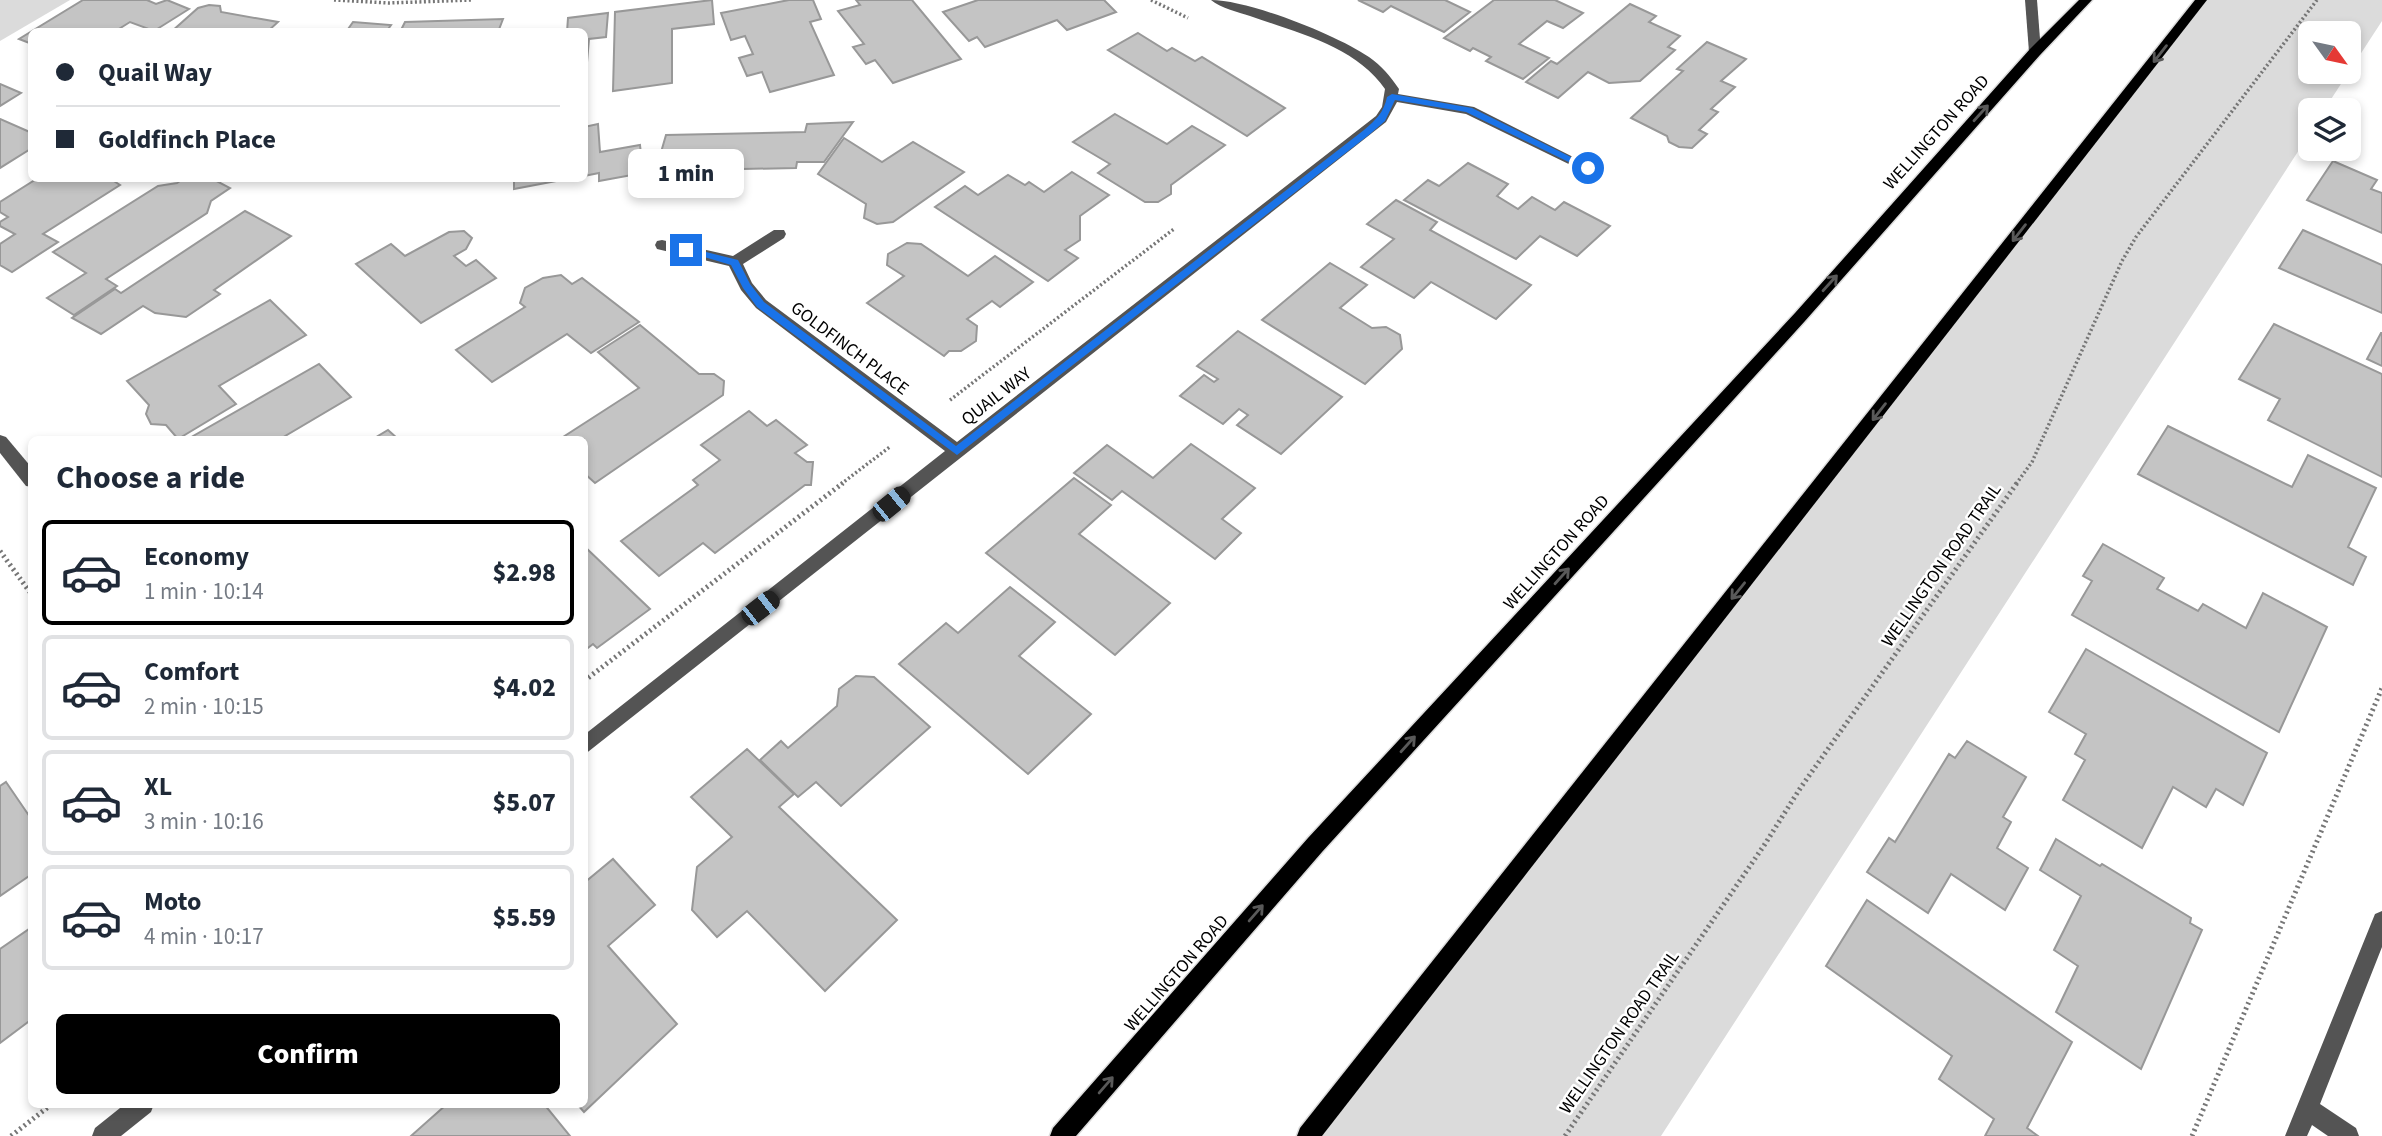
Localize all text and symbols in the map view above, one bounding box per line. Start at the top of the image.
north arrow [2298,21,2361,84]
map controls [2298,21,2361,161]
one-way arrow [2152,44,2167,63]
text: Quail Way [98,54,212,91]
street label: WELLINGTON ROAD [1878,69,1995,196]
button: layers [2298,98,2361,161]
one-way arrow [1972,105,1989,122]
text: Goldfinch Place [98,121,276,158]
callout: 1 min [628,148,744,198]
route start [1572,152,1604,184]
text: 1 min [658,157,714,190]
one-way arrow [2012,223,2027,242]
route end [670,234,702,266]
one-way arrow [1821,275,1837,293]
street label: GOLDFINCH PLACE [785,296,914,401]
street label: QUAIL WAY [956,361,1037,432]
one-way arrow [1871,402,1886,421]
text: Choose a ride [56,455,245,501]
street label: WELLINGTON ROAD TRAIL [1875,478,2007,652]
car [869,483,914,525]
street label: WELLINGTON ROAD [1498,489,1615,616]
text: Economy [144,538,249,575]
icon: car [60,541,123,604]
text: $2.98 [492,554,556,591]
one-way arrow [1553,568,1570,585]
text: 1 min · 10:14 [144,575,264,608]
one-way arrow [1730,581,1745,599]
car [737,587,784,629]
text: Comfort [144,653,239,690]
icon: car [60,656,123,719]
text: $4.02 [492,669,556,706]
text: 2 min · 10:15 [144,690,264,723]
one-way arrow [1400,735,1416,753]
text: XL [144,768,172,805]
icon: car [60,771,123,834]
text: $5.07 [492,784,556,821]
text: 3 min · 10:16 [144,805,264,838]
text: Moto [144,883,201,920]
icon: car [60,886,123,949]
text: $5.59 [492,899,556,936]
one-way arrow [1248,904,1264,922]
street label: WELLINGTON ROAD [1119,909,1234,1037]
text: 4 min · 10:17 [144,920,264,953]
street label: WELLINGTON ROAD TRAIL [1553,945,1685,1119]
button: Confirm [56,1014,560,1094]
one-way arrow [1098,1076,1114,1094]

